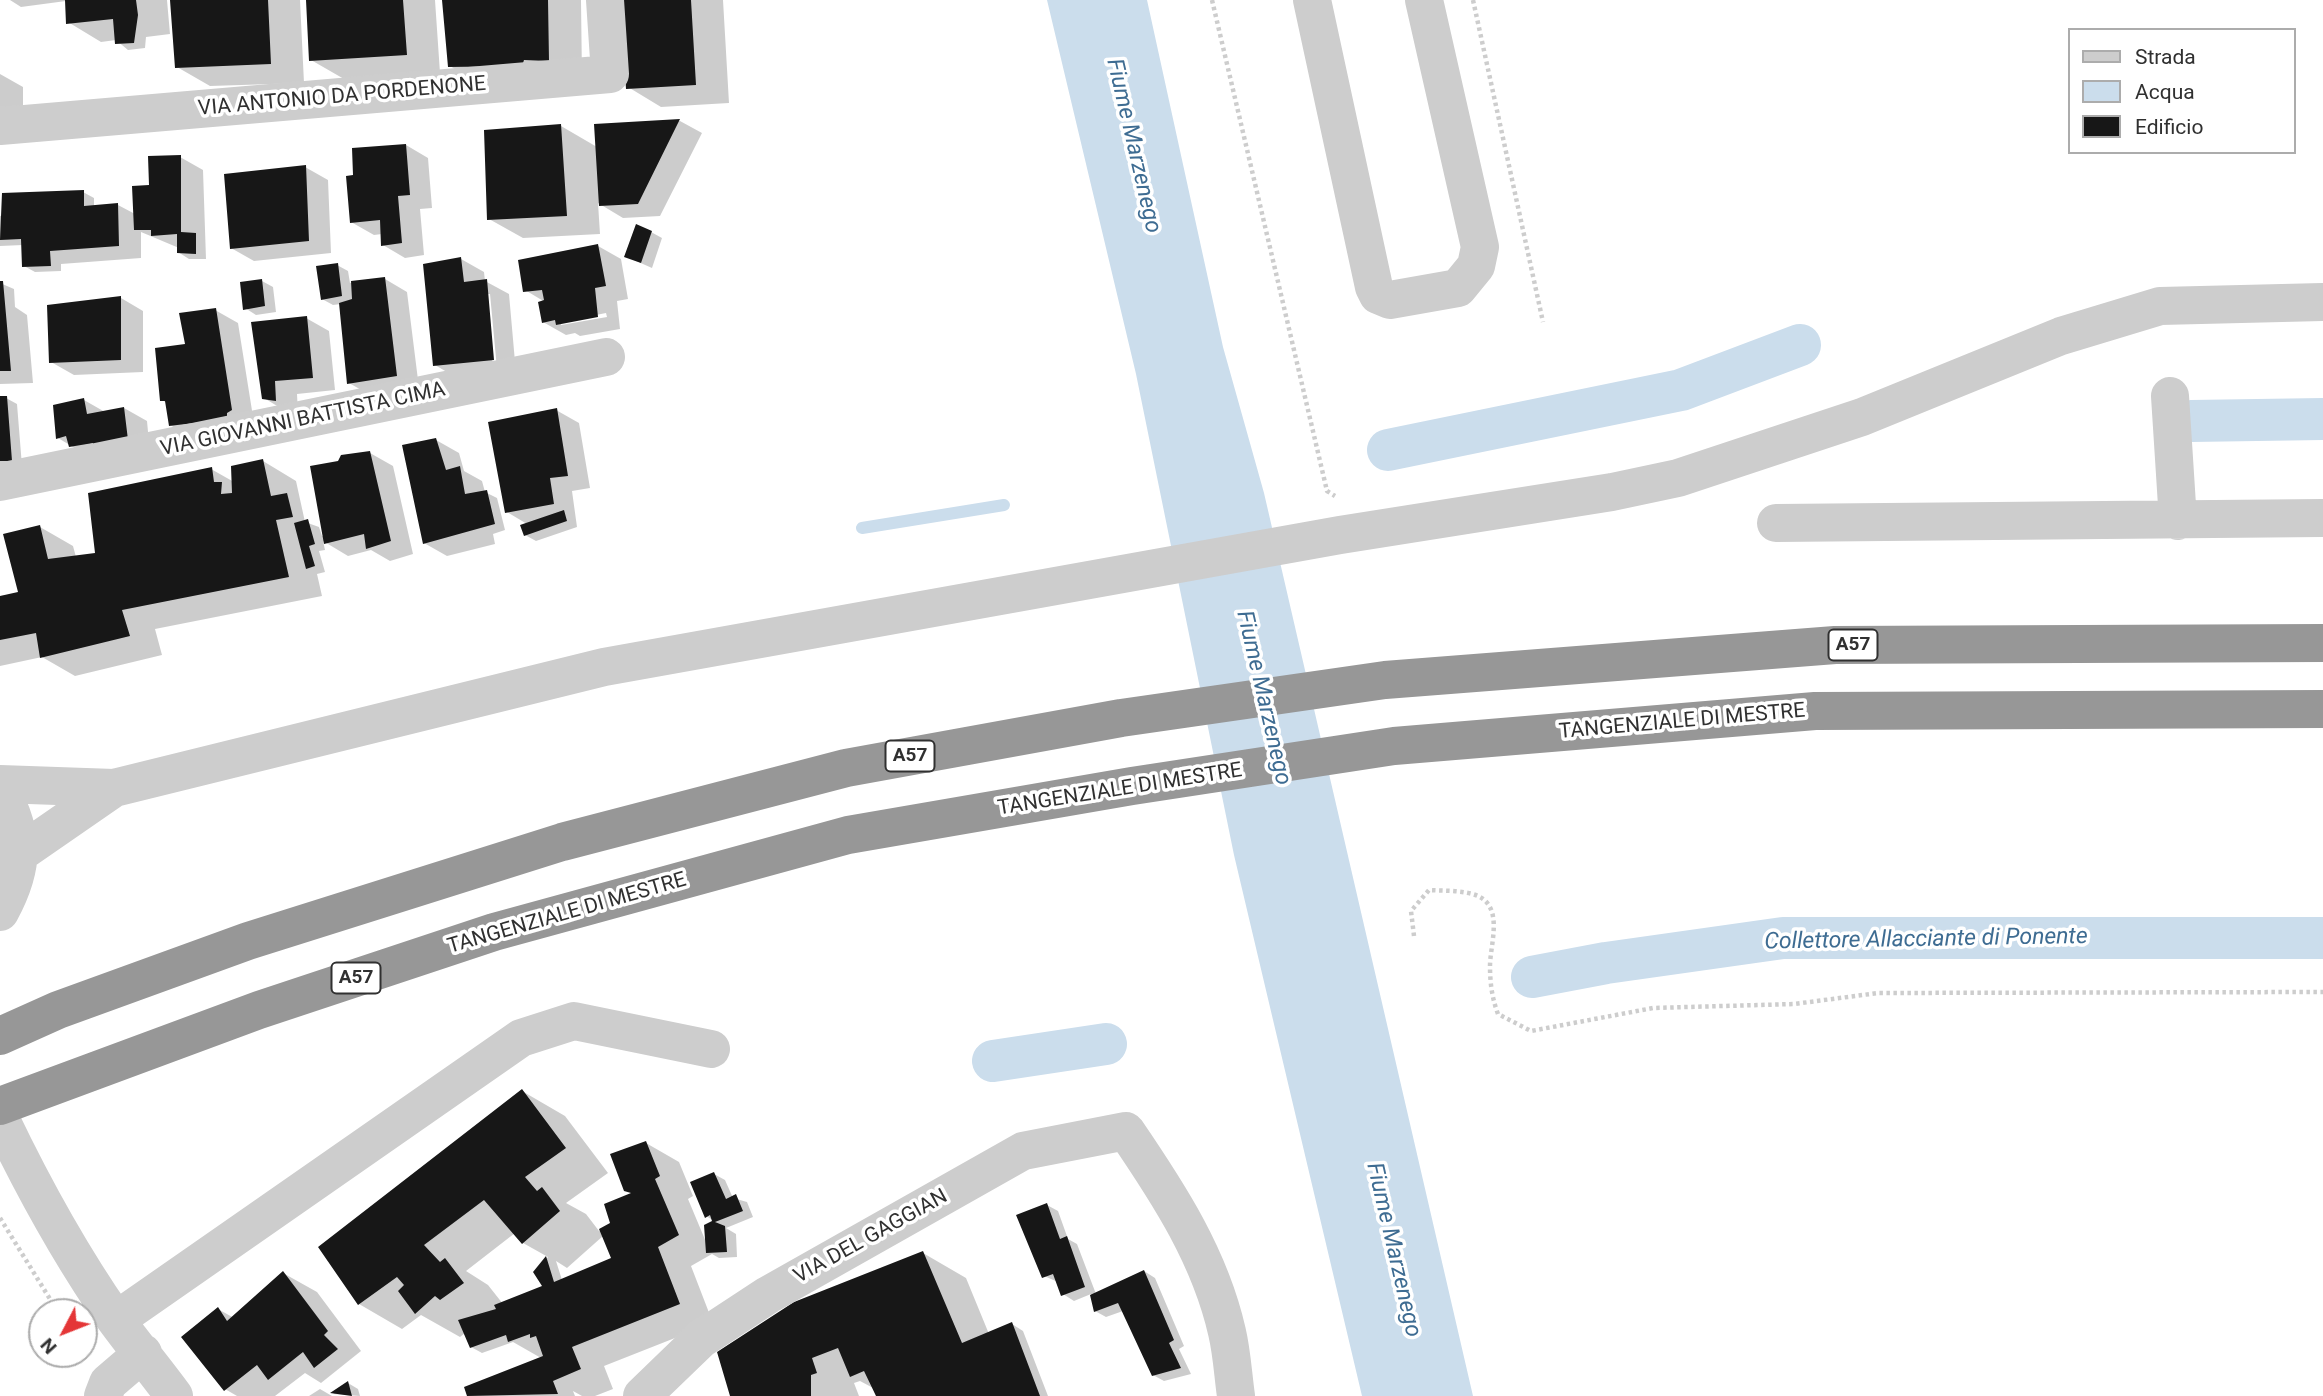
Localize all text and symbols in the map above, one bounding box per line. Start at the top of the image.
legend [2068,28,2295,154]
text: Strada [2135,45,2196,69]
water label: Fiume Marzenego [1099,56,1167,236]
street label: VIA ANTONIO DA PORDENONE [197,72,487,122]
text: Acqua [2135,80,2195,104]
text: Edificio [2135,115,2203,139]
street label: VIA GIOVANNI BATTISTA CIMA [158,377,448,463]
water label: Fiume Marzenego [1229,608,1297,788]
road number: A57 [1828,630,1878,660]
street label: TANGENZIALE DI MESTRE [1558,699,1806,745]
road number: A57 [886,740,934,772]
street label: TANGENZIALE DI MESTRE [996,758,1244,822]
street label: TANGENZIALE DI MESTRE [445,868,689,960]
water label: Collettore Allacciante di Ponente [1764,923,2088,957]
road number: A57 [332,962,380,994]
water label: Fiume Marzenego [1359,1160,1427,1340]
street label: VIA DEL GAGGIAN [790,1184,952,1290]
north arrow [28,1298,98,1368]
text: N [35,1333,62,1359]

